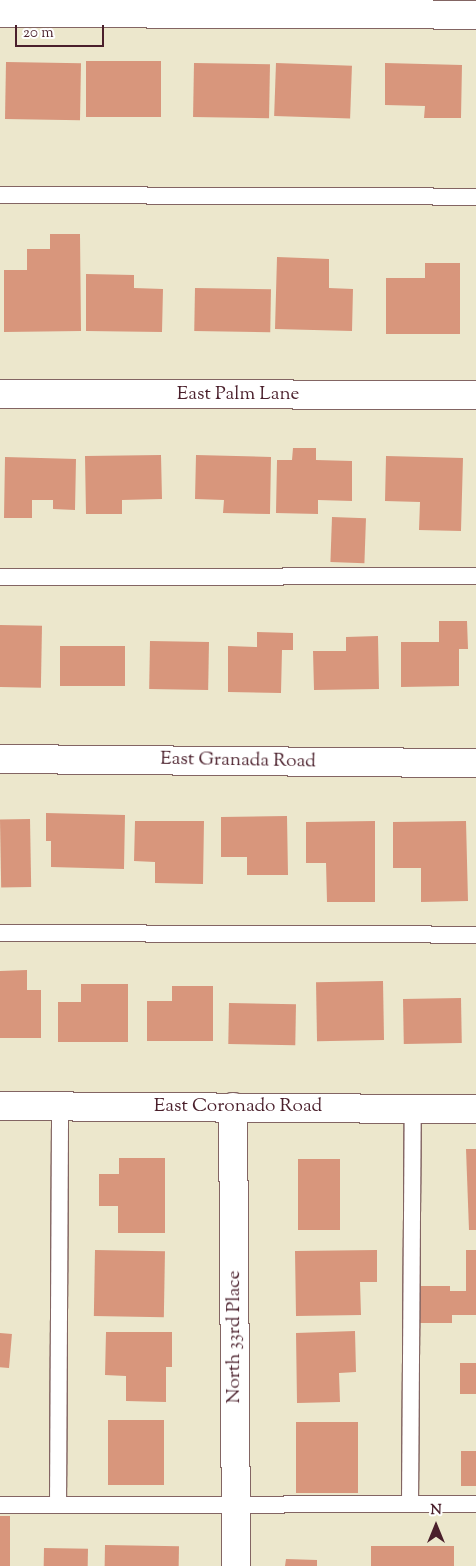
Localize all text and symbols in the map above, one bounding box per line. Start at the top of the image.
scale bar [18,15,106,47]
text: 20 m [23,23,54,44]
street label: East Palm Lane [177,384,299,406]
street label: East Granada Road [160,748,316,774]
street label: East Coronado Road [154,1096,322,1118]
street label: North 33rd Place [224,1270,246,1404]
north arrow [411,1501,461,1551]
text: N [430,1501,442,1521]

